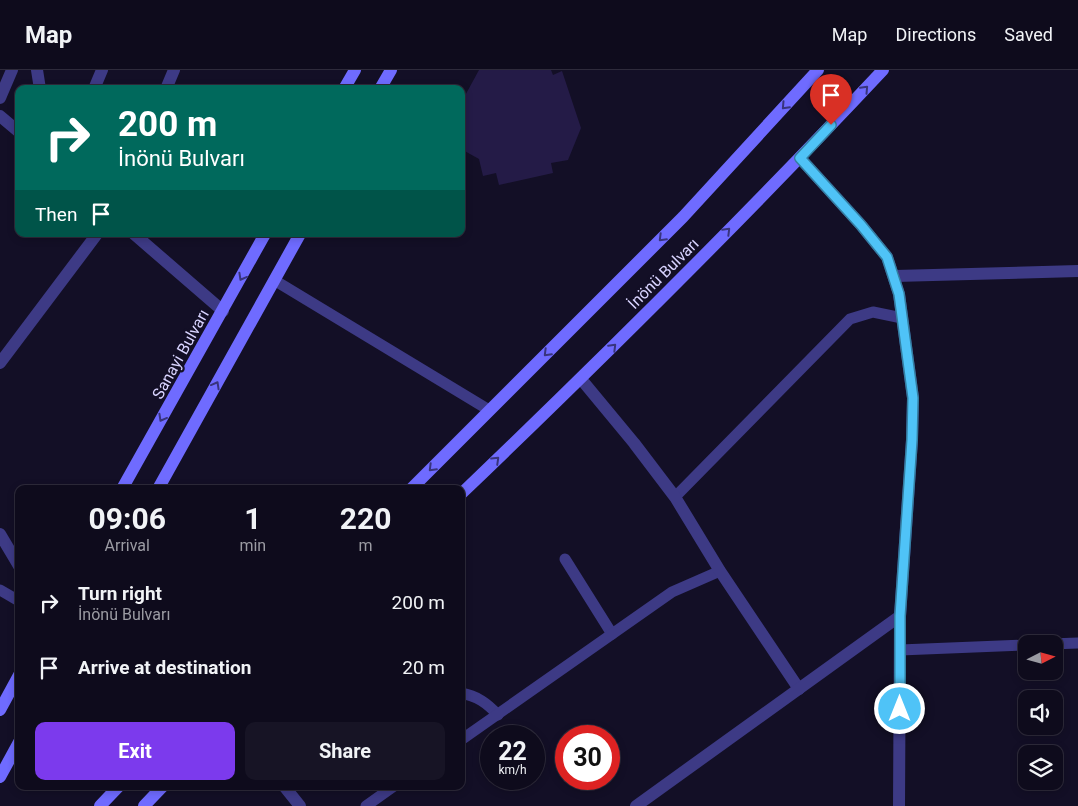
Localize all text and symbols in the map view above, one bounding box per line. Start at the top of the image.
text: Map [25,21,72,49]
text: Map [832,24,867,45]
text: Directions [895,24,976,45]
text: Saved [1004,24,1053,45]
pin [810,74,852,125]
icon: arrive [817,81,845,109]
one-way arrow [859,86,868,95]
one-way arrow [781,100,790,109]
text: 200 m [118,104,217,145]
icon: right [35,105,100,170]
text: İnönü Bulvarı [118,146,245,171]
icon: arrive [87,200,115,228]
text: Then [35,203,77,226]
one-way arrow [721,228,730,237]
one-way arrow [659,232,668,241]
street label: İnönü Bulvarı [624,234,703,313]
one-way arrow [238,271,248,280]
street label: Sanayi Bulvarı [148,306,213,402]
one-way arrow [607,344,616,353]
one-way arrow [544,347,553,356]
one-way arrow [209,381,219,390]
one-way arrow [159,413,169,422]
one-way arrow [491,457,500,466]
one-way arrow [429,462,438,471]
text: 09:06 [89,501,166,536]
text: 1 [244,501,261,536]
text: 220 [340,501,391,536]
text: Arrival [105,536,150,555]
text: min [239,536,266,555]
text: m [359,536,373,555]
text: Turn right [78,582,162,605]
icon: right [35,589,63,617]
text: 200 m [392,591,445,614]
text: İnönü Bulvarı [78,605,170,624]
north arrow [1018,635,1062,680]
map controls [1018,635,1063,790]
icon: arrive [35,654,63,682]
text: Arrive at destination [78,656,251,679]
text: 20 m [402,656,445,679]
position arrow [873,682,925,734]
button: sound [1018,690,1063,735]
button: Exit [35,722,235,780]
button: Share [245,722,445,780]
speed limit sign: 30 [555,725,620,790]
text: 22 [498,737,527,766]
button: layers [1018,745,1063,790]
text: km/h [498,763,527,777]

